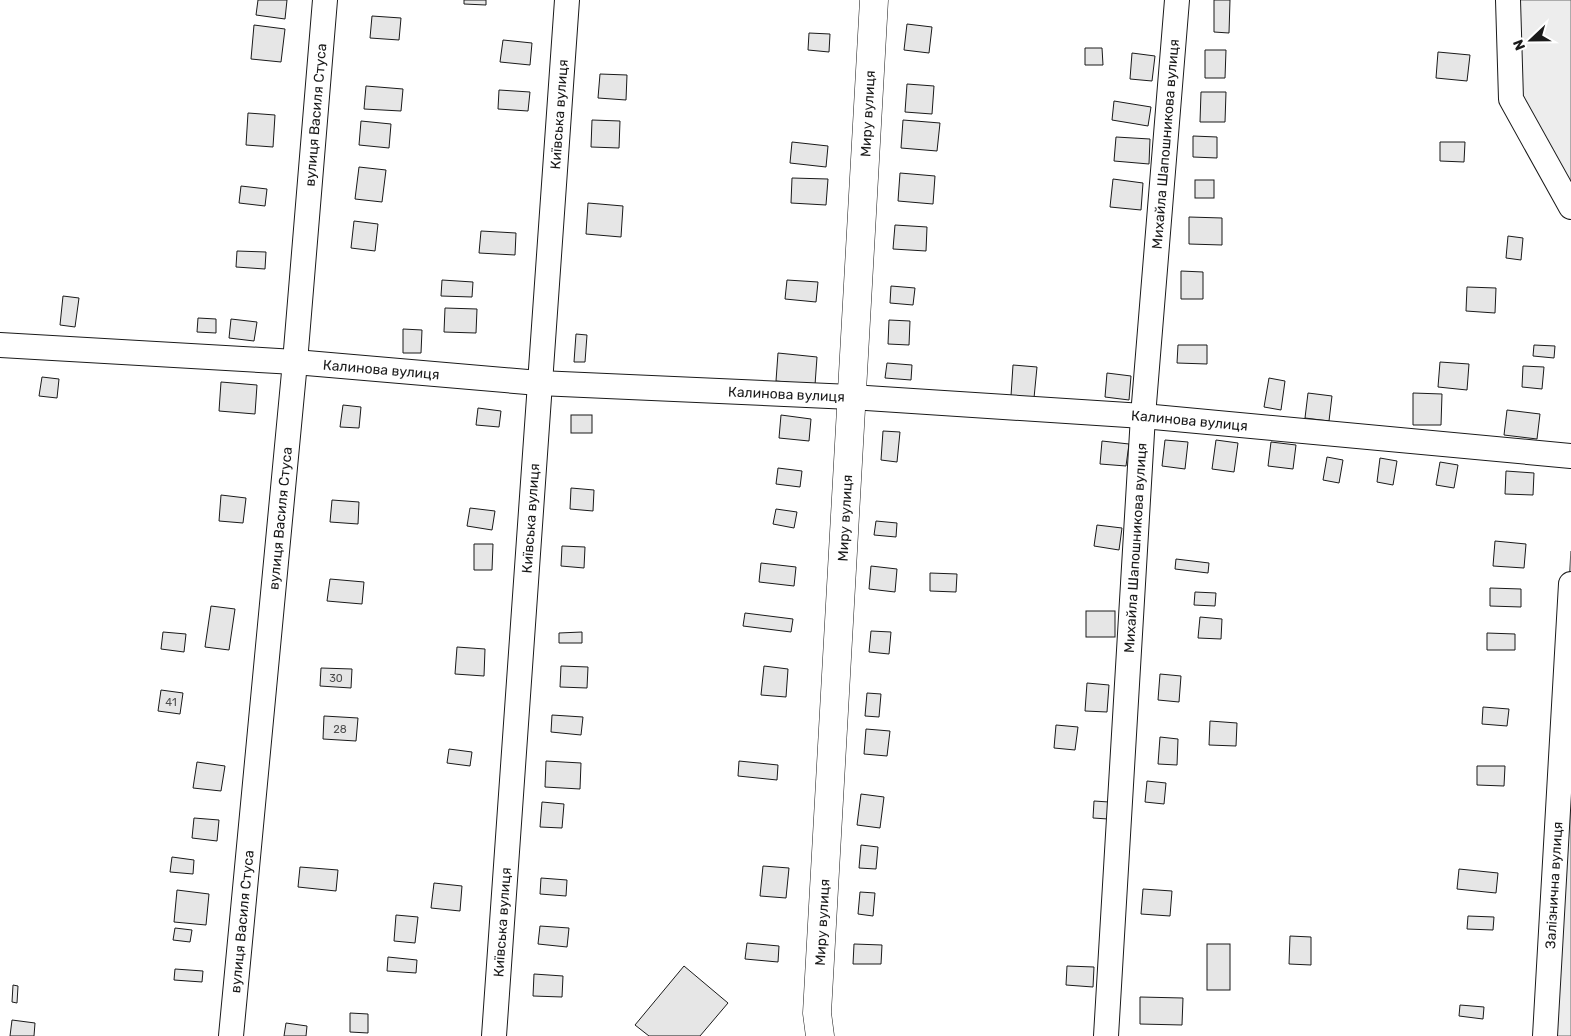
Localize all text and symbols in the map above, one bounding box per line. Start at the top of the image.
north arrow [1506,15,1556,65]
text: N [1510,37,1529,53]
street label: Михайла Шапошникова вулиця [1148,38,1182,250]
street label: вулиця Василя Стуса [301,43,330,187]
street label: Київська вулиця [547,59,571,170]
street label: Миру вулиця [857,70,879,157]
street label: Калинова вулиця [322,356,440,383]
street label: Калинова вулиця [728,383,845,405]
street label: Калинова вулиця [1131,407,1249,434]
street label: Михайла Шапошникова вулиця [1120,442,1150,654]
street label: вулиця Василя Стуса [265,446,295,591]
street label: Київська вулиця [518,463,543,574]
street label: Миру вулиця [834,474,856,562]
house number: 30 [329,672,343,685]
house number: 41 [165,696,177,709]
house number: 28 [333,723,347,736]
street label: Залізнична вулиця [1542,821,1566,949]
street label: вулиця Василя Стуса [227,849,257,994]
street label: Київська вулиця [490,867,514,978]
street label: Миру вулиця [811,878,833,966]

